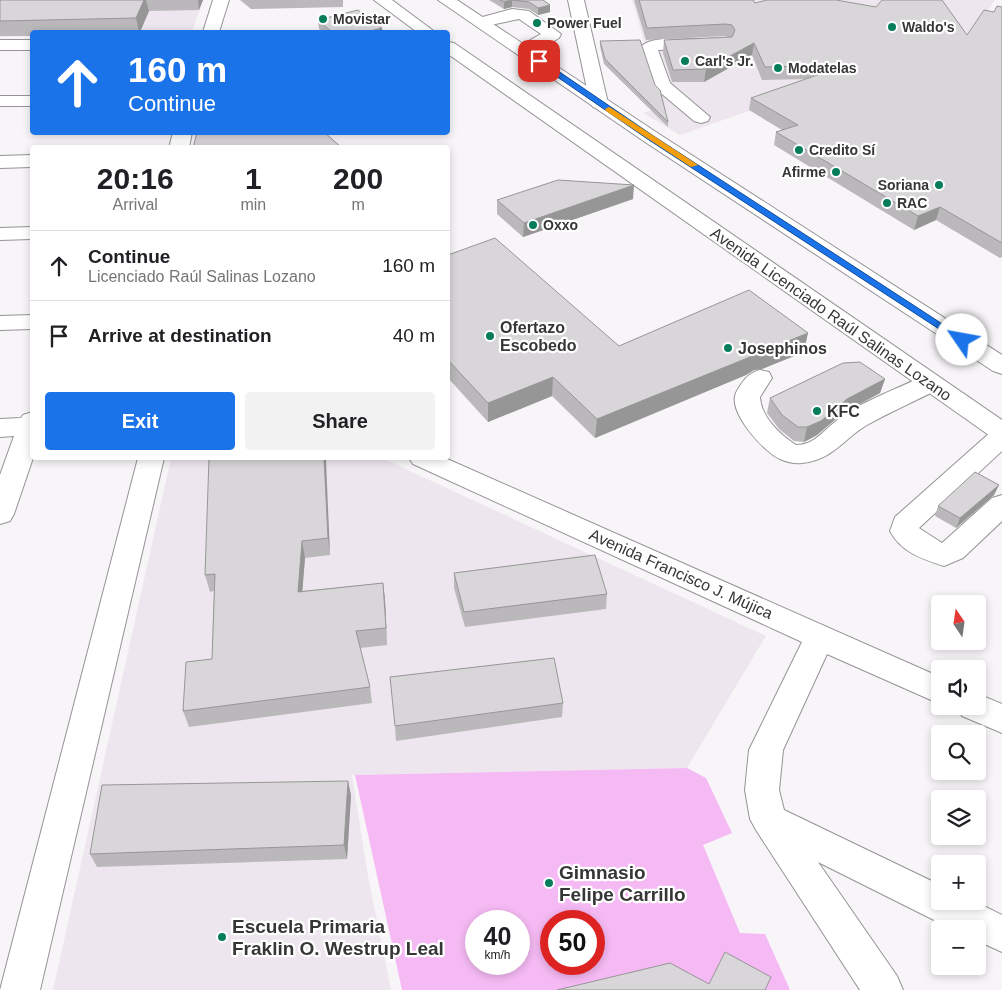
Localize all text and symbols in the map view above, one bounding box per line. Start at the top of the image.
place label: Movistar [333,11,391,27]
marker: Movistar [317,13,329,25]
place label: Power Fuel [547,15,622,31]
marker: Power Fuel [531,17,543,29]
place label: Waldo's [902,19,955,35]
marker: Waldo's [886,21,898,33]
pin [518,40,560,82]
icon: arrive [525,47,553,75]
icon: ahead [45,50,110,115]
text: 160 m [128,50,227,89]
place label: Carl's Jr. [695,53,754,69]
marker: Carl's Jr. [679,55,691,67]
place label: Modatelas [788,60,857,76]
marker: Modatelas [772,62,784,74]
text: Continue [128,91,216,116]
place label: Credito Sí [809,142,876,158]
marker: Credito Sí [793,144,805,156]
text: 20:16 [97,162,174,195]
text: 1 [245,162,262,195]
text: 200 [333,162,383,195]
place label: Afirme [782,164,826,180]
marker: Afirme [830,166,842,178]
place label: Soriana [878,177,929,193]
marker: Soriana [933,179,945,191]
place label: RAC [897,195,927,211]
text: Arrival [113,196,158,213]
text: min [240,196,266,213]
text: m [351,196,365,213]
marker: RAC [881,197,893,209]
place label: Oxxo [543,217,578,233]
marker: Oxxo [527,219,539,231]
street label: Avenida Licenciado Raúl Salinas Lozano [707,224,955,404]
text: Continue [88,246,170,267]
icon: ahead [45,252,73,280]
text: 160 m [382,255,435,276]
text: Licenciado Raúl Salinas Lozano [88,268,316,285]
position arrow [935,313,987,365]
place label: Ofertazo Escobedo [500,319,577,354]
icon: arrive [45,322,73,350]
text: Arrive at destination [88,325,272,346]
text: 40 m [393,325,435,346]
marker: Ofertazo Escobedo [484,330,496,342]
place label: Josephinos [738,340,827,357]
marker: Josephinos [722,342,734,354]
button: Exit [45,392,235,450]
button: Share [245,392,435,450]
place label: KFC [827,403,860,420]
marker: KFC [811,405,823,417]
street label: Avenida Francisco J. Mújica [587,526,775,622]
north arrow [931,595,986,650]
map controls [931,595,986,975]
button: sound [931,660,986,715]
button: search [931,725,986,780]
button: layers [931,790,986,845]
button: + [931,855,986,910]
place label: Gimnasio Felipe Carrillo [559,862,686,905]
marker: Gimnasio Felipe Carrillo [543,877,555,889]
speed limit sign: 50 [540,910,605,975]
place label: Escuela Primaria Fraklin O. Westrup Leal [232,916,444,959]
button: − [931,920,986,975]
text: 40 [484,922,511,950]
marker: Escuela Primaria Fraklin O. Westrup Leal [216,931,228,943]
text: km/h [484,948,511,962]

